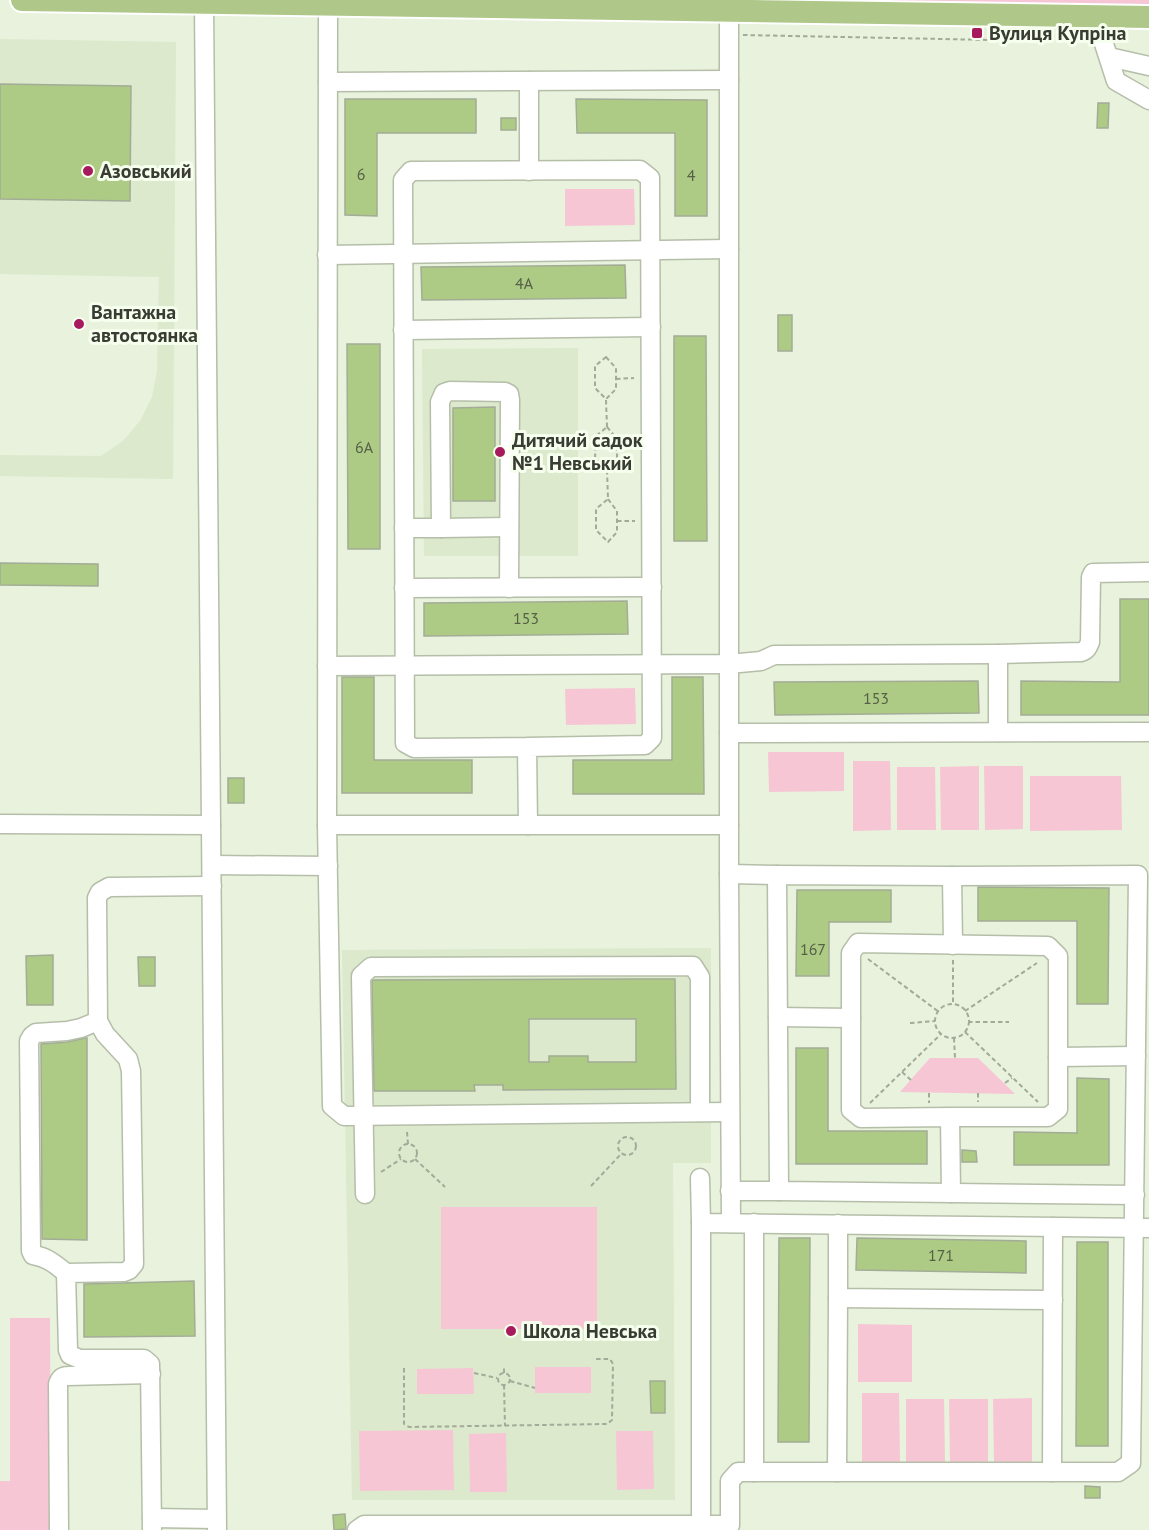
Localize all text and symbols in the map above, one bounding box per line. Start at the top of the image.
place label: Вулиця Купріна [989,20,1126,46]
marker: Вулиця Купріна [970,26,984,40]
place label: Азовський [100,158,192,184]
marker: Азовський [81,164,95,178]
house number: 6 [357,164,365,184]
house number: 4 [687,165,696,185]
house number: 4А [515,273,534,293]
place label: Вантажна автостоянка [91,299,198,348]
marker: Вантажна автостоянка [72,317,86,331]
place label: Дитячий садок №1 Невський [512,427,643,476]
house number: 6А [355,437,374,457]
marker: Дитячий садок №1 Невський [493,445,507,459]
house number: 153 [513,608,539,628]
house number: 153 [863,688,889,708]
house number: 167 [800,939,826,959]
house number: 171 [928,1245,954,1265]
place label: Школа Невська [523,1318,657,1344]
marker: Школа Невська [504,1324,518,1338]

